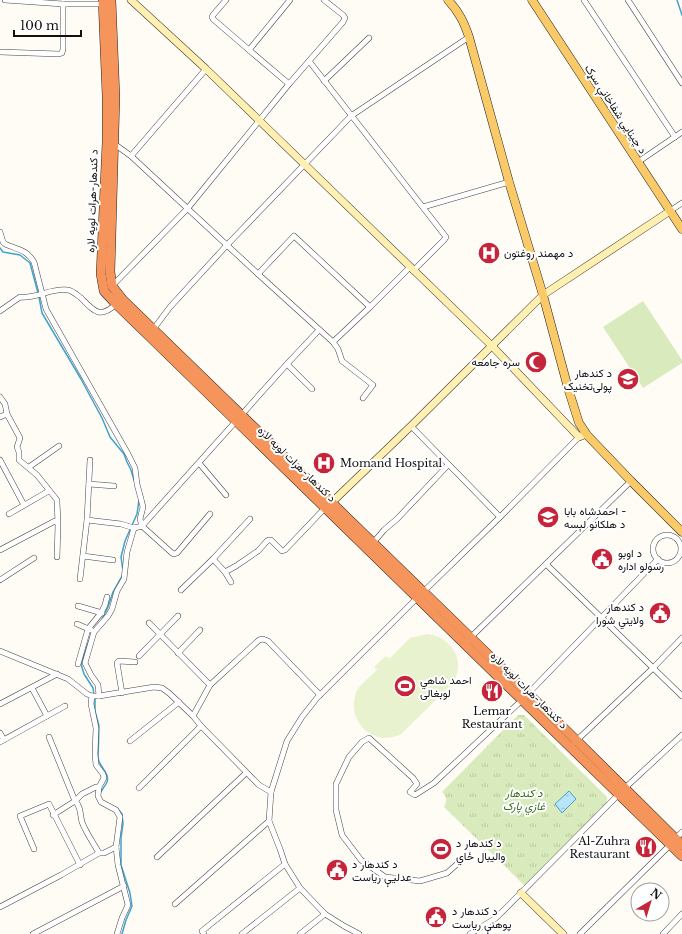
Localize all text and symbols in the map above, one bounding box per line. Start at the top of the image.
scale bar [14,12,81,38]
text: 100 m [20,18,59,33]
street label: د چينايي شفاخانې سړک [578,62,650,159]
street label: د کندهار-هرات لويه لاره [83,149,101,253]
hospital icon: د مهمند روغتون [476,240,502,266]
place label: د مهمند روغتون [504,246,573,260]
mosque icon: سره جامعه [523,349,549,375]
place label: سره جامعه [472,355,520,369]
place label: د کندهار پولی‌تخنیک [564,366,612,394]
school or university icon: د کندهار پولی‌تخنیک [615,366,641,392]
street label: د کندهار-هرات لويه لاره [255,423,339,505]
hospital icon: Momand Hospital [311,450,337,476]
place label: Momand Hospital [340,456,442,470]
school or university icon: احمدشاه بابا - د هلکانو لېسه [535,504,561,530]
place label: احمدشاه بابا - د هلکانو لېسه [564,504,626,532]
public building icon: د اوبو رسولو اداره [589,546,615,572]
place label: د اوبو رسولو اداره [618,546,664,573]
place label: د کندهار ولايتي شورا [596,600,644,630]
public building icon: د کندهار ولايتي شورا [647,600,673,626]
street label: د کندهار-هرات لويه لاره [488,649,570,731]
sports icon: احمد شاهي لوبغالی [392,673,418,699]
place label: احمد شاهي لوبغالی [420,673,472,700]
restaurant icon: Lemar Restaurant [479,678,505,704]
place label: Lemar Restaurant [462,704,523,731]
park label: د کندهار غازي پارک [503,786,545,815]
place label: Al-Zuhra Restaurant [569,834,631,861]
restaurant icon: Al-Zuhra Restaurant [633,834,659,860]
sports icon: د کندهار د واليبال ځاي [428,836,454,862]
place label: د کندهار د واليبال ځاي [456,836,506,866]
public building icon: د کندهار د عدلیې رياست [324,857,350,883]
place label: د کندهار د عدلیې رياست [352,857,412,888]
north arrow [630,882,670,922]
text: N [648,885,665,903]
public building icon: د کندهار د پوهنې رياست [423,904,449,930]
place label: د کندهار د پوهنې رياست [452,904,512,934]

